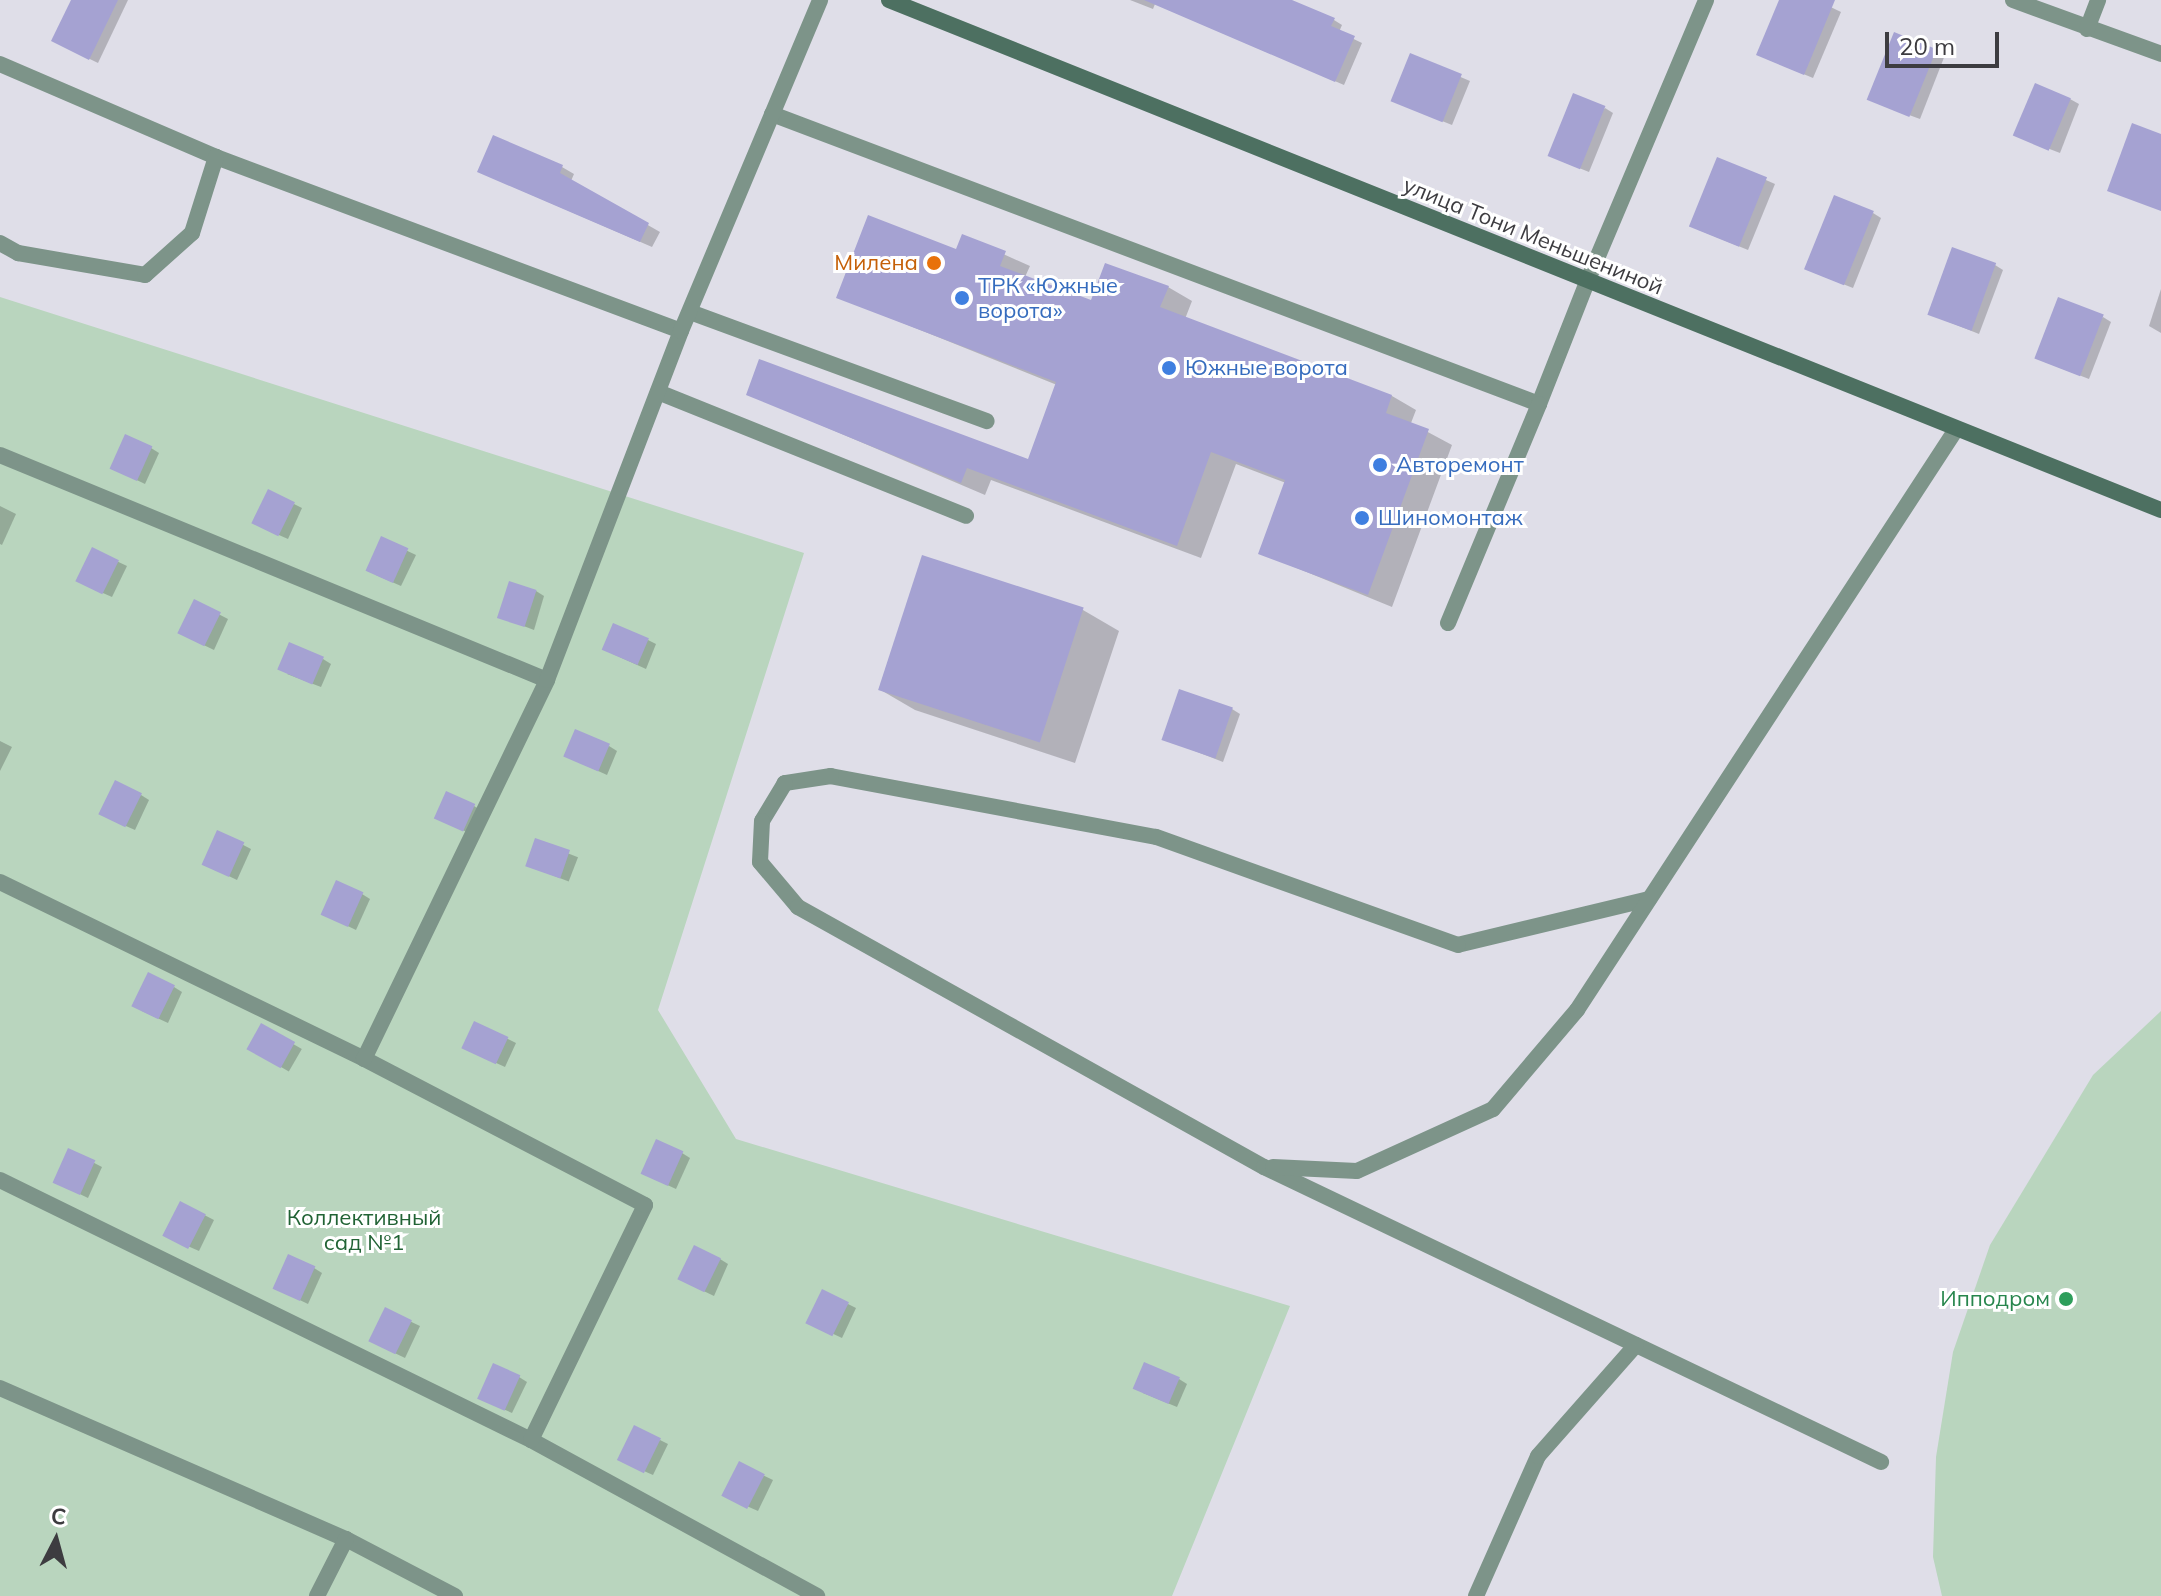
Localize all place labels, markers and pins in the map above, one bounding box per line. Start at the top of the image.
place label: Милена [834,250,918,276]
marker: Милена [925,254,943,272]
place label: ТРК «Южные ворота» [978,272,1118,324]
marker: ТРК «Южные ворота» [953,289,971,307]
place label: Южные ворота [1185,355,1348,381]
marker: Южные ворота [1160,359,1178,377]
place label: Авторемонт [1396,452,1524,478]
marker: Авторемонт [1371,456,1389,474]
place label: Шиномонтаж [1378,505,1523,531]
marker: Шиномонтаж [1353,509,1371,527]
place label: Ипподром [1940,1286,2050,1312]
marker: Ипподром [2057,1290,2075,1308]

